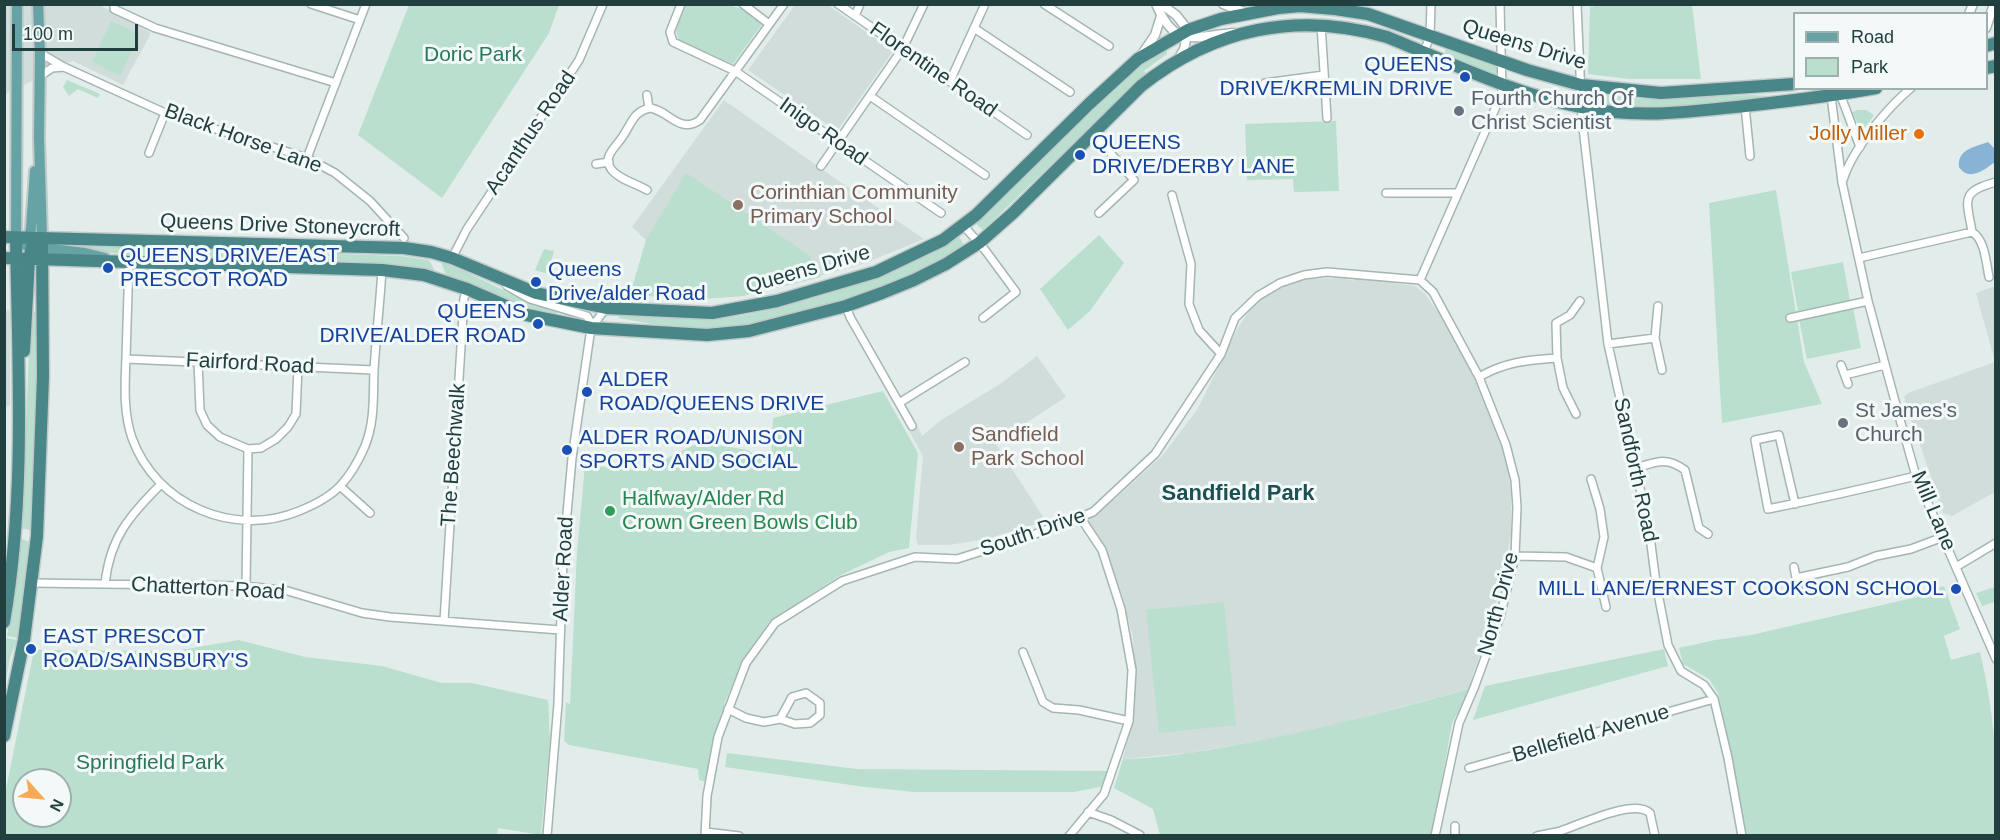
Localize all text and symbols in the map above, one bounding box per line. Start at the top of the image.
scale bar [15,12,141,50]
legend [1793,12,1988,90]
street label: Queens Drive [1459,14,1589,76]
street label: Florentine Road [865,17,1001,123]
text: 100 m [23,24,73,44]
text: Road [1851,27,1894,47]
park label: Doric Park [424,42,522,68]
place label: QUEENS DRIVE/KREMLIN DRIVE [1220,52,1453,102]
text: Park [1851,57,1888,77]
street label: Acanthus Road [480,66,582,200]
marker: QUEENS DRIVE/KREMLIN DRIVE [1458,70,1472,84]
place label: Fourth Church Of Christ Scientist [1471,86,1633,136]
street label: Inigo Road [774,93,872,171]
street label: Black Horse Lane [161,99,325,179]
marker: Fourth Church Of Christ Scientist [1452,104,1466,118]
place label: Jolly Miller [1809,121,1907,147]
marker: Jolly Miller [1912,127,1926,141]
place label: QUEENS DRIVE/DERBY LANE [1092,130,1295,180]
marker: QUEENS DRIVE/DERBY LANE [1073,148,1087,162]
place label: Corinthian Community Primary School [750,180,958,230]
marker: Corinthian Community Primary School [731,198,745,212]
street label: Queens Drive Stoneycroft [159,209,401,243]
street label: Queens Drive [743,240,873,300]
place label: QUEENS DRIVE/EAST PRESCOT ROAD [120,243,339,293]
place label: Queens Drive/alder Road [548,257,706,307]
marker: QUEENS DRIVE/EAST PRESCOT ROAD [101,261,115,275]
marker: Queens Drive/alder Road [529,275,543,289]
place label: QUEENS DRIVE/ALDER ROAD [319,299,526,349]
marker: QUEENS DRIVE/ALDER ROAD [531,317,545,331]
street label: Fairford Road [185,348,315,380]
place label: ALDER ROAD/QUEENS DRIVE [599,367,824,417]
street label: The Beechwalk [436,383,472,527]
marker: ALDER ROAD/QUEENS DRIVE [580,385,594,399]
street label: Sandforth Road [1607,395,1663,545]
place label: St James's Church [1855,398,1957,448]
marker: St James's Church [1836,416,1850,430]
place label: Sandfield Park School [971,422,1084,472]
place label: ALDER ROAD/UNISON SPORTS AND SOCIAL [579,425,803,475]
marker: Sandfield Park School [952,440,966,454]
marker: ALDER ROAD/UNISON SPORTS AND SOCIAL [560,443,574,457]
street label: Mill Lane [1905,467,1961,555]
district label: Sandfield Park [1162,481,1314,507]
place label: Halfway/Alder Rd Crown Green Bowls Club [622,486,858,536]
street label: South Drive [977,503,1089,563]
marker: Halfway/Alder Rd Crown Green Bowls Club [603,504,617,518]
street label: Alder Road [549,516,579,622]
street label: North Drive [1473,549,1525,659]
street label: Chatterton Road [130,572,286,606]
place label: MILL LANE/ERNEST COOKSON SCHOOL [1538,576,1944,602]
marker: MILL LANE/ERNEST COOKSON SCHOOL [1949,582,1963,596]
place label: EAST PRESCOT ROAD/SAINSBURY'S [43,624,249,674]
marker: EAST PRESCOT ROAD/SAINSBURY'S [24,642,38,656]
street label: Bellefield Avenue [1510,700,1672,768]
park label: Springfield Park [76,750,224,776]
north arrow [12,768,72,828]
text: N [47,796,67,815]

